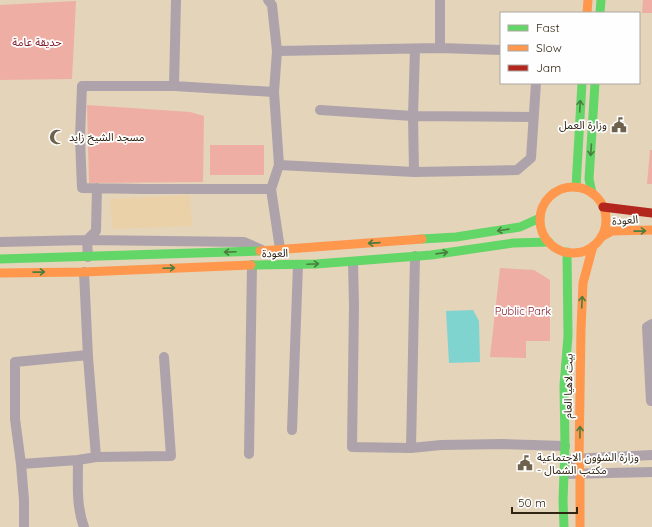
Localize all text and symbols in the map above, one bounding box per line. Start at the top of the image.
legend [500,12,640,84]
text: Fast [536,20,560,35]
park label: حديقة عامة [12,35,62,49]
text: Slow [536,40,562,55]
text: Jam [536,60,561,75]
one-way arrow [577,100,584,113]
public building icon: وزارة العمل [610,116,628,134]
place label: وزارة العمل [559,118,607,132]
mosque icon: مسجد الشيخ زايد [48,128,66,146]
place label: مسجد الشيخ زايد [69,130,145,145]
one-way arrow [587,143,594,156]
street label: العودة [611,212,639,228]
one-way arrow [497,226,510,234]
one-way arrow [633,227,646,234]
one-way arrow [368,239,381,246]
street label: العودة [262,246,288,260]
one-way arrow [224,248,237,256]
one-way arrow [435,249,448,257]
one-way arrow [306,260,319,268]
one-way arrow [162,265,175,272]
one-way arrow [32,268,45,276]
one-way arrow [579,296,586,309]
park label: Public Park [495,304,551,318]
street label: بيت لاهيا العام [560,353,577,419]
one-way arrow [576,426,583,439]
place label: وزارة الشؤون الاجتماعية - مكتب الشمال [537,450,639,477]
public building icon: وزارة الشؤون الاجتماعية - مكتب الشمال [516,454,534,472]
scale bar [512,489,577,515]
text: 50 m [518,495,546,510]

